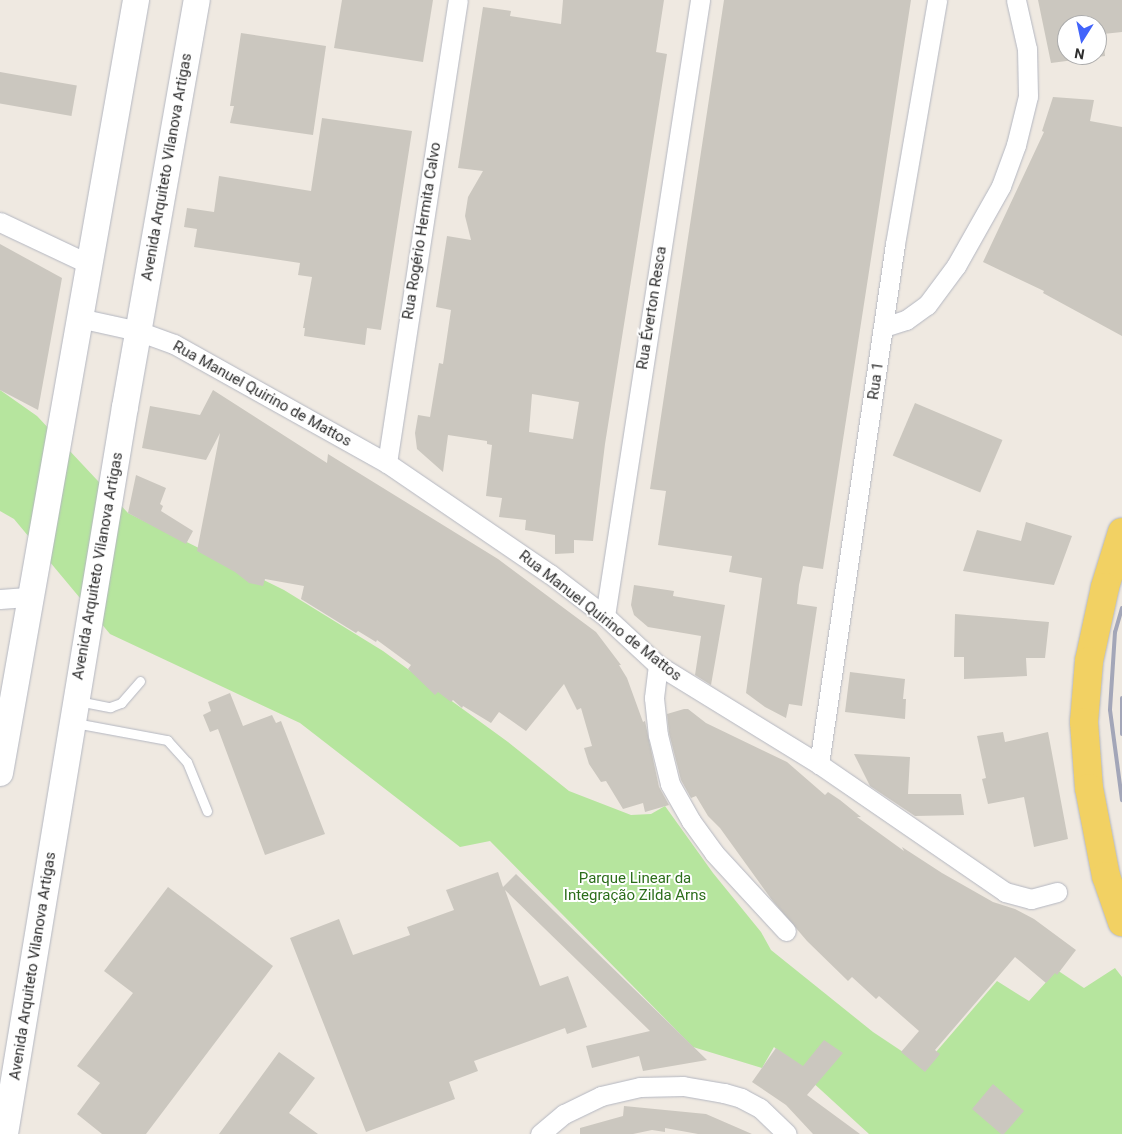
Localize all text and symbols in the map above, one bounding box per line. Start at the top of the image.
north arrow [1057,15,1107,65]
text: N [1073,45,1086,63]
street label: Avenida Arquiteto Vilanova Artigas [138,52,196,282]
street label: Rua Rogério Hermita Calvo [399,141,445,321]
street label: Rua Éverton Resca [633,245,671,371]
street label: Rua Manuel Quirino de Mattos [170,337,354,451]
street label: Rua 1 [864,361,888,401]
street label: Avenida Arquiteto Vilanova Artigas [69,451,127,681]
street label: Rua Manuel Quirino de Mattos [515,547,685,685]
street label: Avenida Arquiteto Vilanova Artigas [6,851,60,1081]
park label: Parque Linear da Integração Zilda Arns [564,869,706,904]

